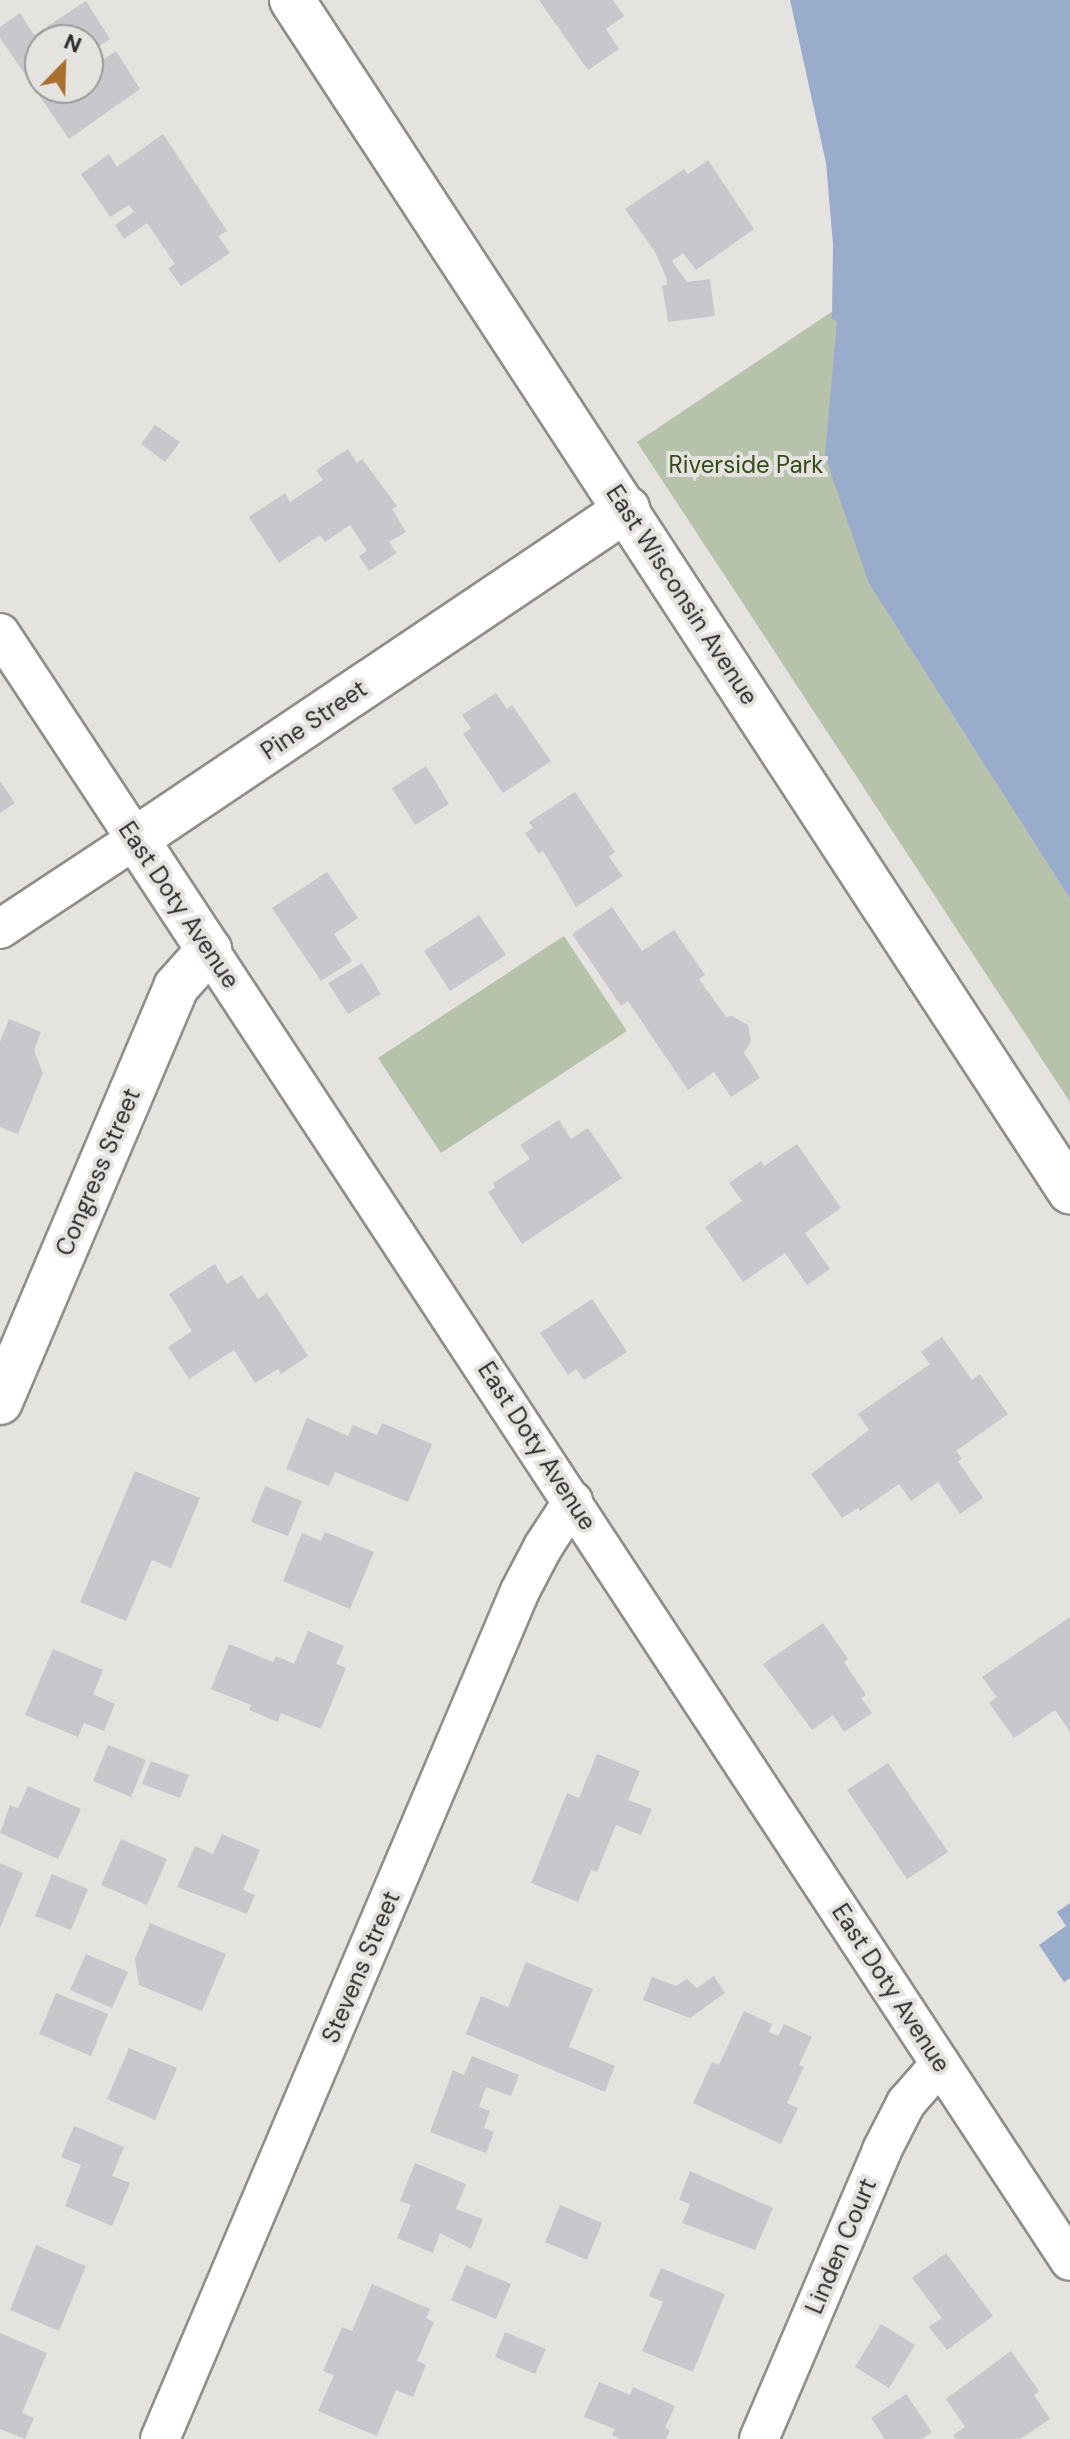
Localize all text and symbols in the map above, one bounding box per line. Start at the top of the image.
north arrow [24,24,104,104]
text: N [60,27,86,60]
park label: Riverside Park [669,451,823,479]
street label: East Wisconsin Avenue [600,480,764,710]
street label: Pine Street [256,674,372,766]
street label: East Doty Avenue [113,816,245,994]
street label: Congress Street [50,1084,146,1260]
street label: East Doty Avenue [472,1356,602,1536]
street label: Stevens Street [316,1887,406,2047]
street label: East Doty Avenue [826,1898,956,2078]
street label: Linden Court [800,2174,882,2318]

